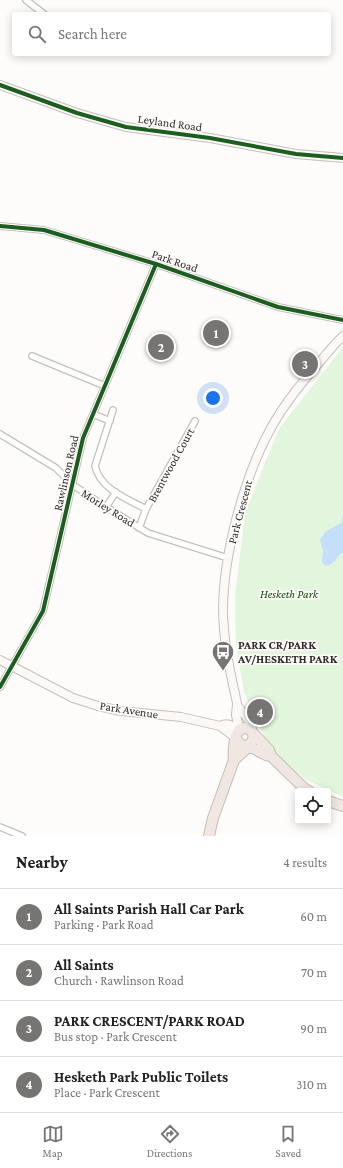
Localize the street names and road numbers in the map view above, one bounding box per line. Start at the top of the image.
street label: Leyland Road [137,112,204,135]
street label: Park Road [150,247,201,276]
street label: Brentwood Court [145,424,198,505]
street label: Rawlinson Road [50,433,82,512]
street label: Park Crescent [225,478,255,545]
street label: Morley Road [79,486,138,530]
street label: Park Avenue [99,698,159,722]

